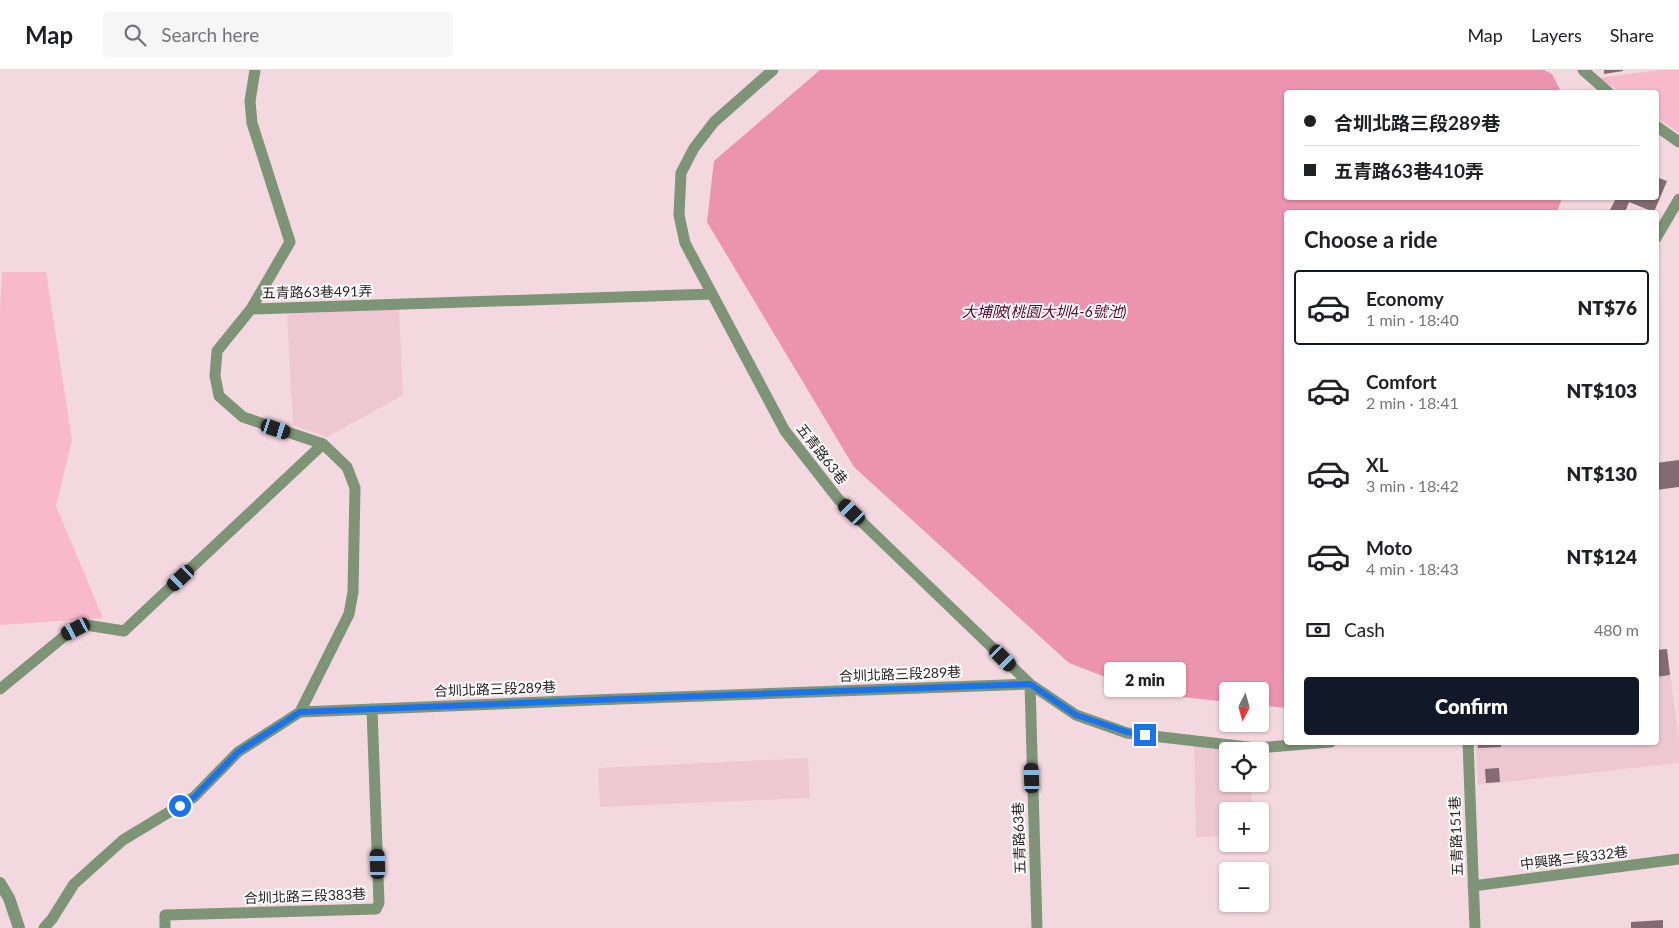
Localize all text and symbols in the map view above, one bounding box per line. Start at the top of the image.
search box [103,12,453,57]
text: Map [25,20,73,49]
icon: search [121,21,149,49]
text: Search here [161,23,259,46]
text: Map [1467,24,1503,46]
text: Layers [1531,24,1582,46]
text: Share [1610,24,1654,46]
text: 合圳北路三段289巷 [1334,111,1500,134]
text: 五青路63巷410弄 [1334,159,1484,182]
text: Choose a ride [1304,226,1438,253]
street label: 五青路63巷491弄 [262,282,372,301]
icon: car [1306,285,1351,330]
text: Economy [1366,287,1444,310]
text: NT$76 [1578,296,1637,319]
water label: 大埔陂(桃園大圳4-6號池) [962,302,1126,320]
text: 1 min · 18:40 [1366,310,1459,329]
icon: car [1306,368,1351,413]
text: Comfort [1366,370,1437,393]
text: NT$103 [1567,379,1637,402]
text: 2 min · 18:41 [1366,393,1459,412]
car [259,417,292,441]
street label: 五青路63巷 [793,420,851,487]
icon: car [1306,451,1351,496]
text: XL [1366,453,1389,476]
text: NT$130 [1567,462,1637,485]
text: 3 min · 18:42 [1366,476,1459,495]
car [835,496,868,528]
icon: car [1306,534,1351,579]
text: Moto [1366,536,1412,559]
text: NT$124 [1567,545,1637,568]
text: 4 min · 18:43 [1366,559,1459,578]
car [164,562,197,594]
car [59,616,92,642]
icon: cash [1304,616,1332,644]
text: Cash [1344,618,1385,641]
text: 480 m [1594,620,1639,639]
car [987,642,1018,674]
callout: 2 min [1104,662,1186,698]
street label: 合圳北路三段289巷 [839,663,961,684]
text: 2 min [1125,670,1165,689]
button: Confirm [1304,677,1639,735]
street label: 合圳北路三段289巷 [434,678,556,699]
north arrow [1219,682,1269,732]
map controls [1219,682,1269,912]
route end [1134,724,1156,746]
button: locate [1219,742,1269,792]
car [1023,763,1040,793]
route start [169,795,191,817]
street label: 五青路151巷 [1446,796,1465,876]
street label: 五青路63巷 [1009,802,1028,874]
button: + [1219,802,1269,852]
street label: 中興路二段332巷 [1519,842,1629,873]
car [369,849,386,879]
button: − [1219,862,1269,912]
street label: 合圳北路三段383巷 [244,885,366,906]

